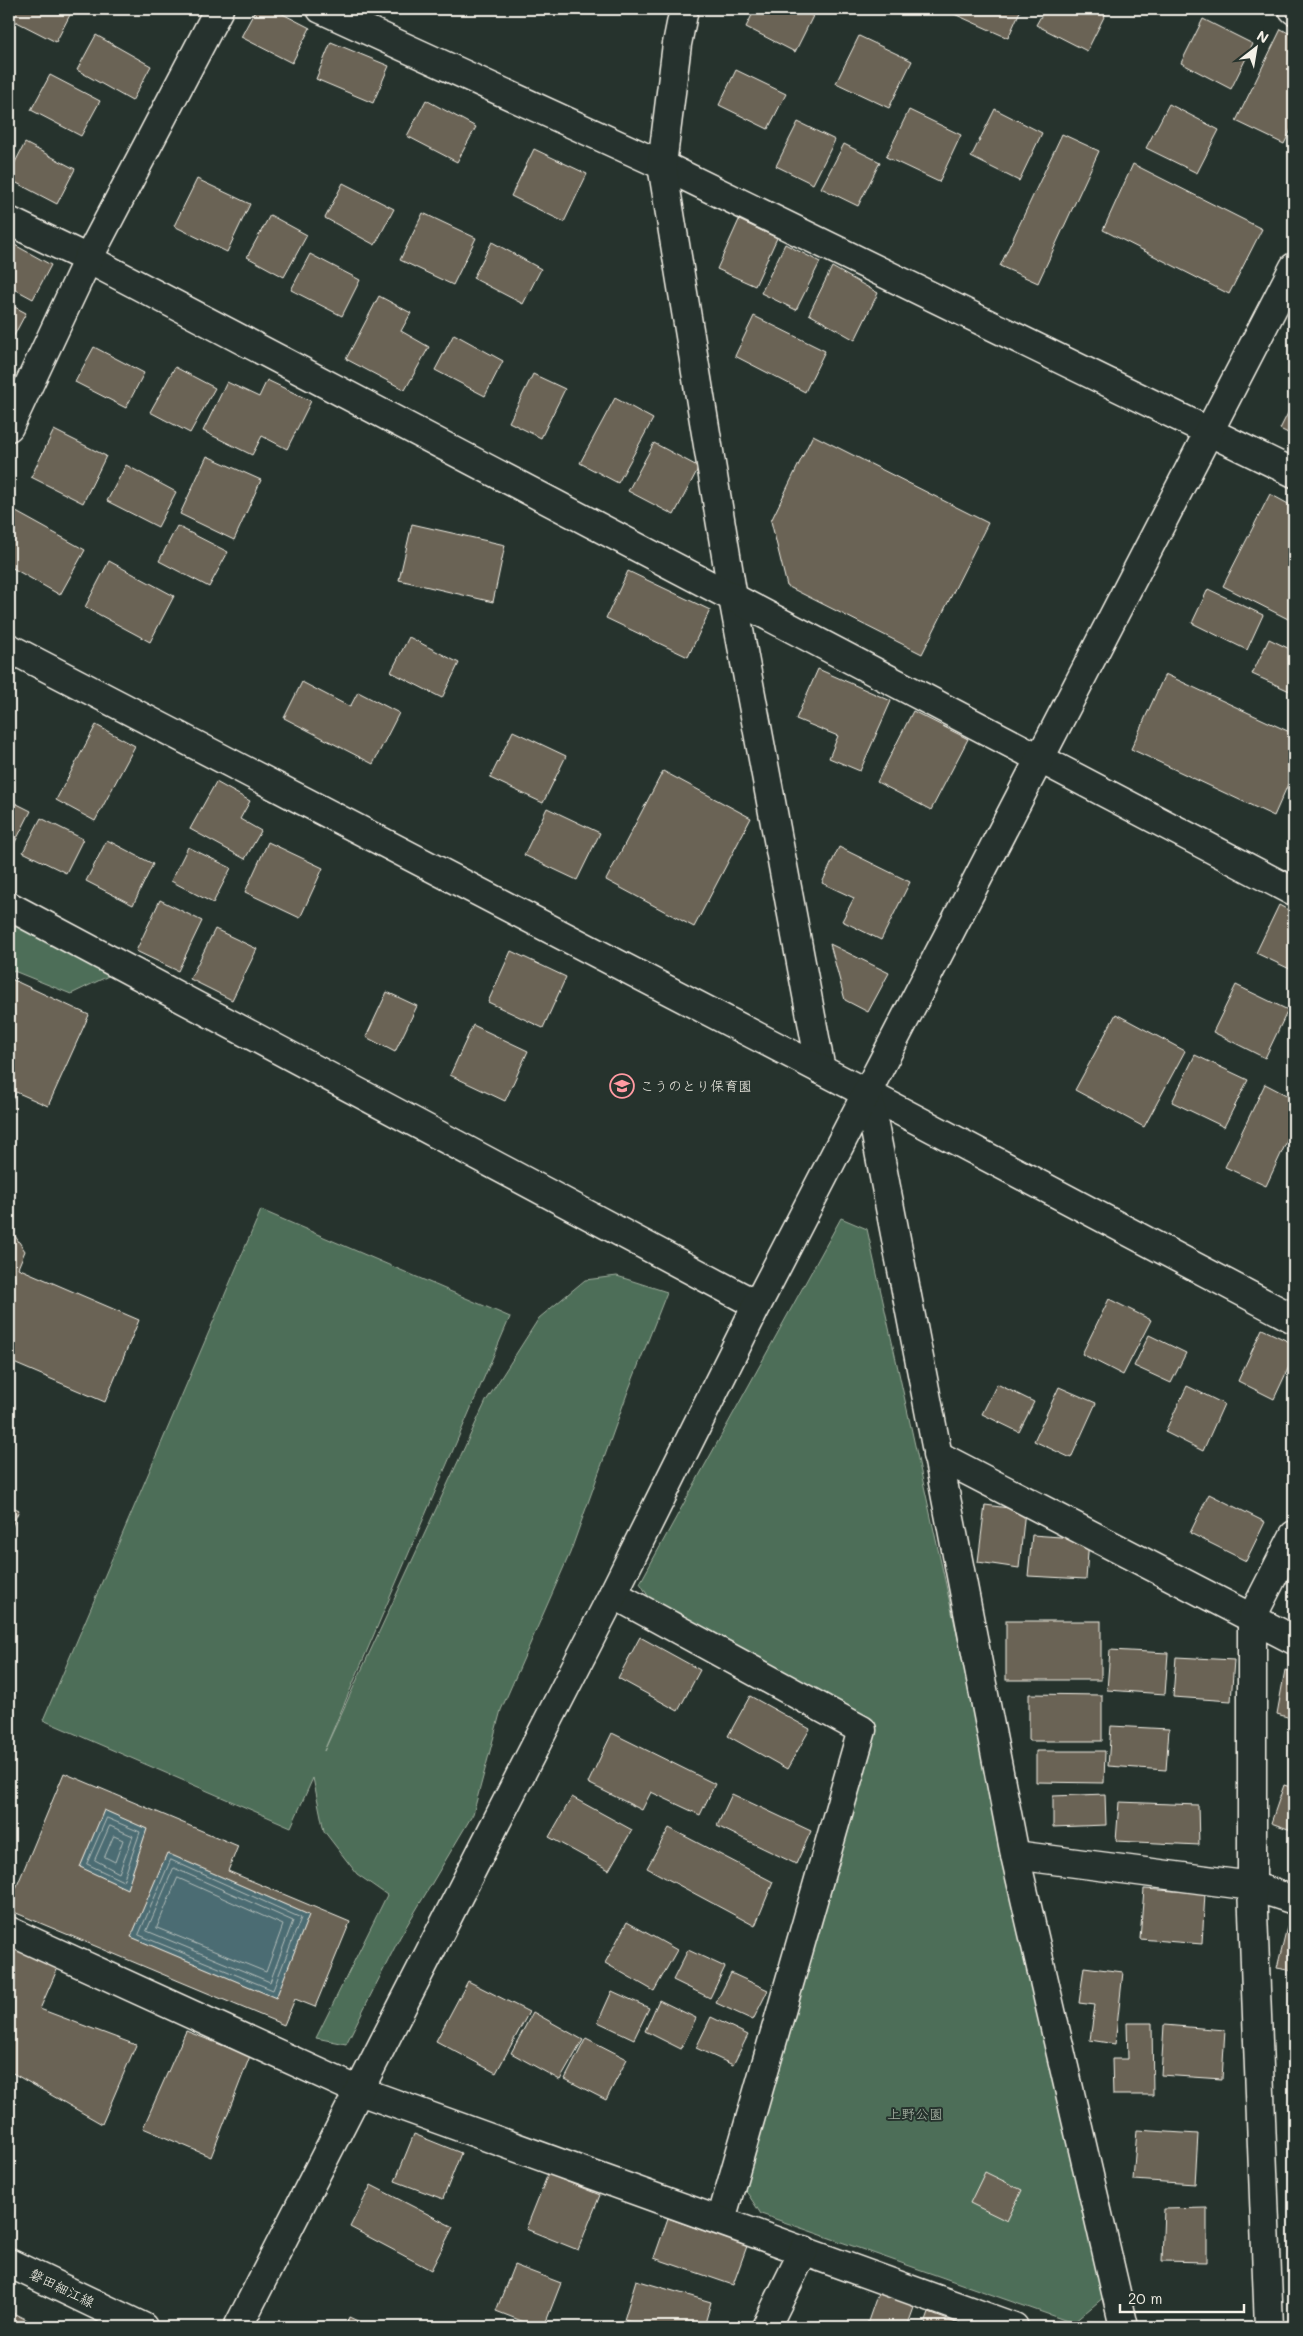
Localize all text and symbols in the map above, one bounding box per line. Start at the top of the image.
north arrow [1230,22,1280,72]
text: N [1253,26,1272,47]
school or university icon: こうのとり保育園 [609,1073,635,1099]
place label: こうのとり保育園 [640,1076,752,1095]
park label: 上野公園 [887,2104,943,2123]
street label: 磐田細江線 [27,2264,98,2311]
scale bar [1120,2281,1244,2313]
text: 20 m [1128,2288,1162,2308]

